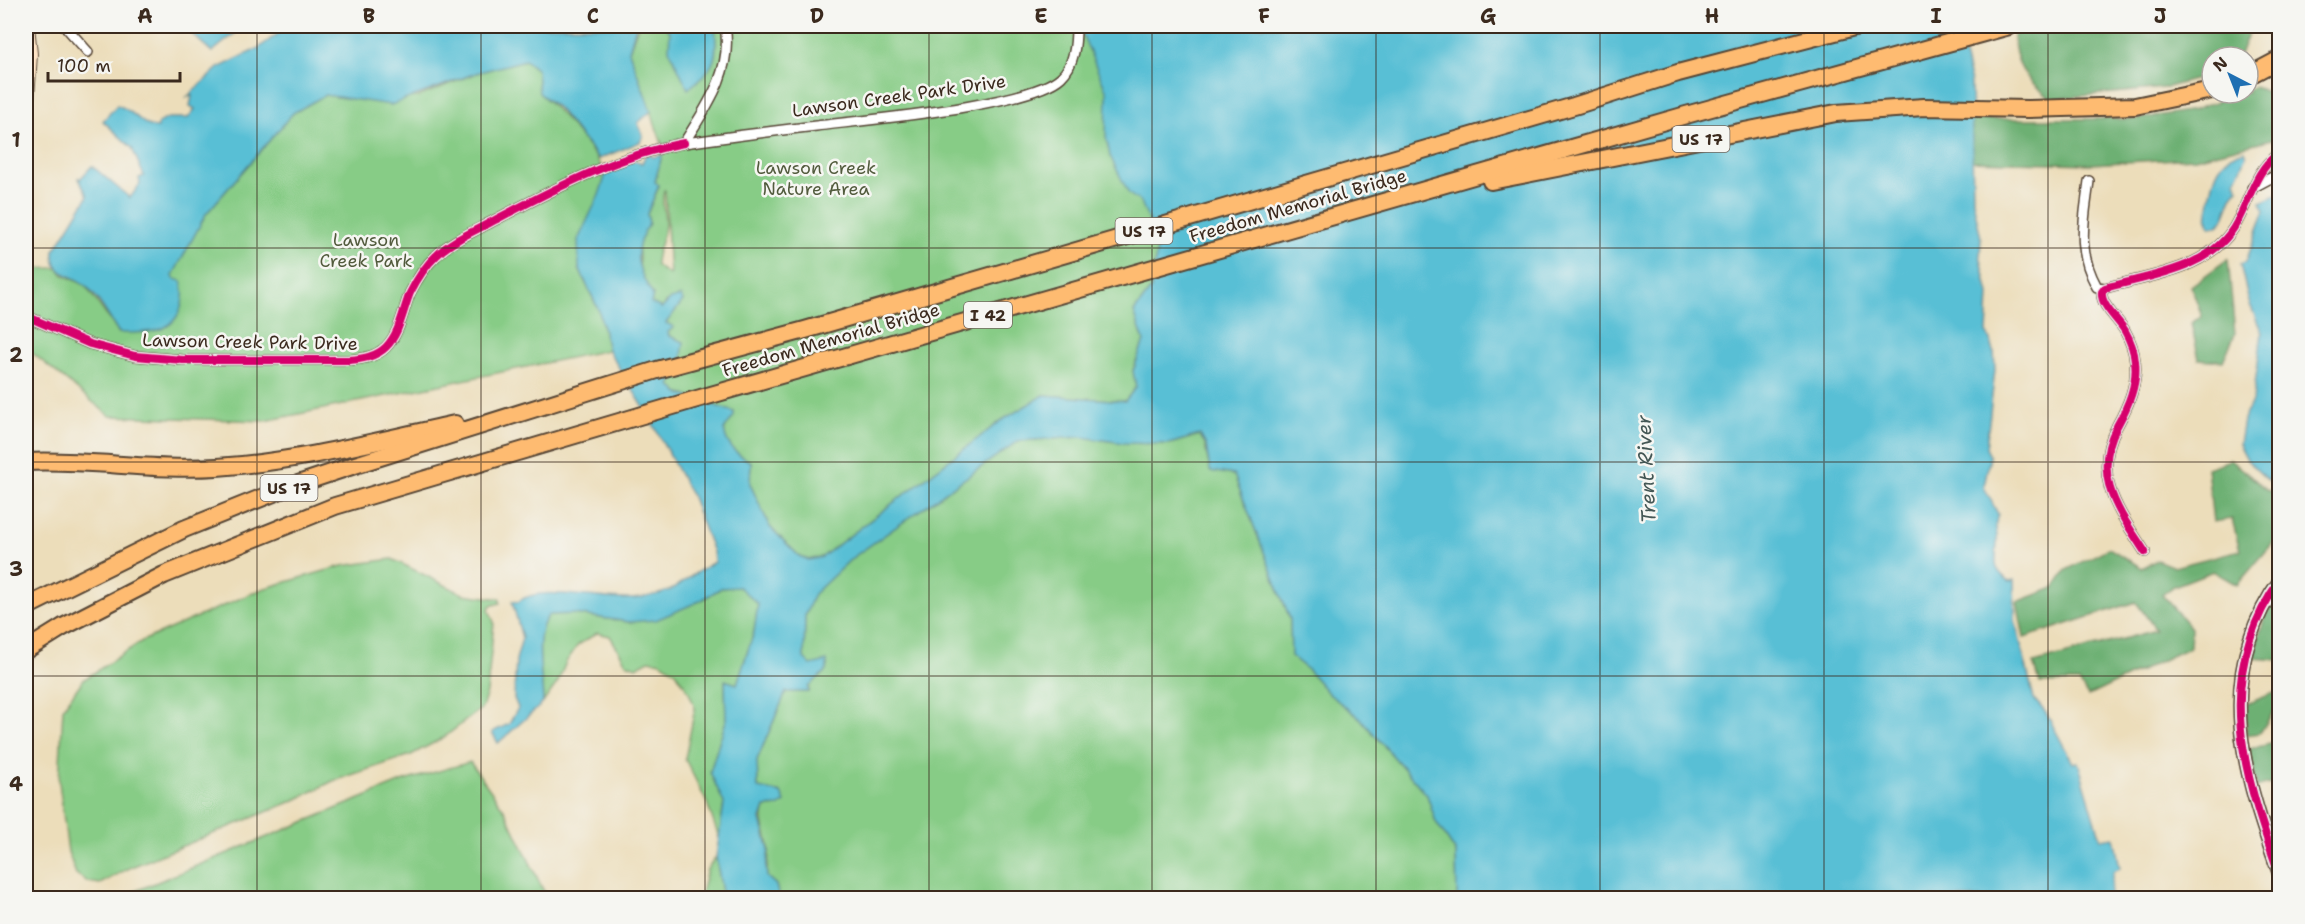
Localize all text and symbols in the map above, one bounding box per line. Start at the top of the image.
text: A [137,3,153,29]
text: B [363,3,375,29]
text: C [587,3,599,29]
text: D [810,3,824,29]
text: E [1034,3,1048,29]
text: F [1258,3,1270,29]
text: G [1480,3,1496,29]
text: H [1705,3,1719,29]
text: I [1930,3,1942,29]
text: J [2154,3,2167,29]
scale bar [48,45,180,83]
north arrow [2200,45,2260,105]
text: N [2209,52,2232,76]
text: 100 m [57,54,111,78]
street label: Lawson Creek Park Drive [790,69,1008,123]
road number: US 17 [1672,126,1730,152]
text: 1 [11,127,21,153]
park label: Lawson Creek Nature Area [756,156,876,201]
street label: Freedom Memorial Bridge [1187,163,1409,249]
road number: US 17 [1116,218,1172,244]
park label: Lawson Creek Park [319,228,413,273]
street label: Freedom Memorial Bridge [720,297,942,383]
road number: I 42 [964,302,1012,328]
street label: Lawson Creek Park Drive [142,328,358,356]
text: 2 [9,342,23,368]
water label: Trent River [1630,414,1662,524]
road number: US 17 [260,475,318,501]
text: 3 [9,556,23,582]
text: 4 [9,771,23,797]

